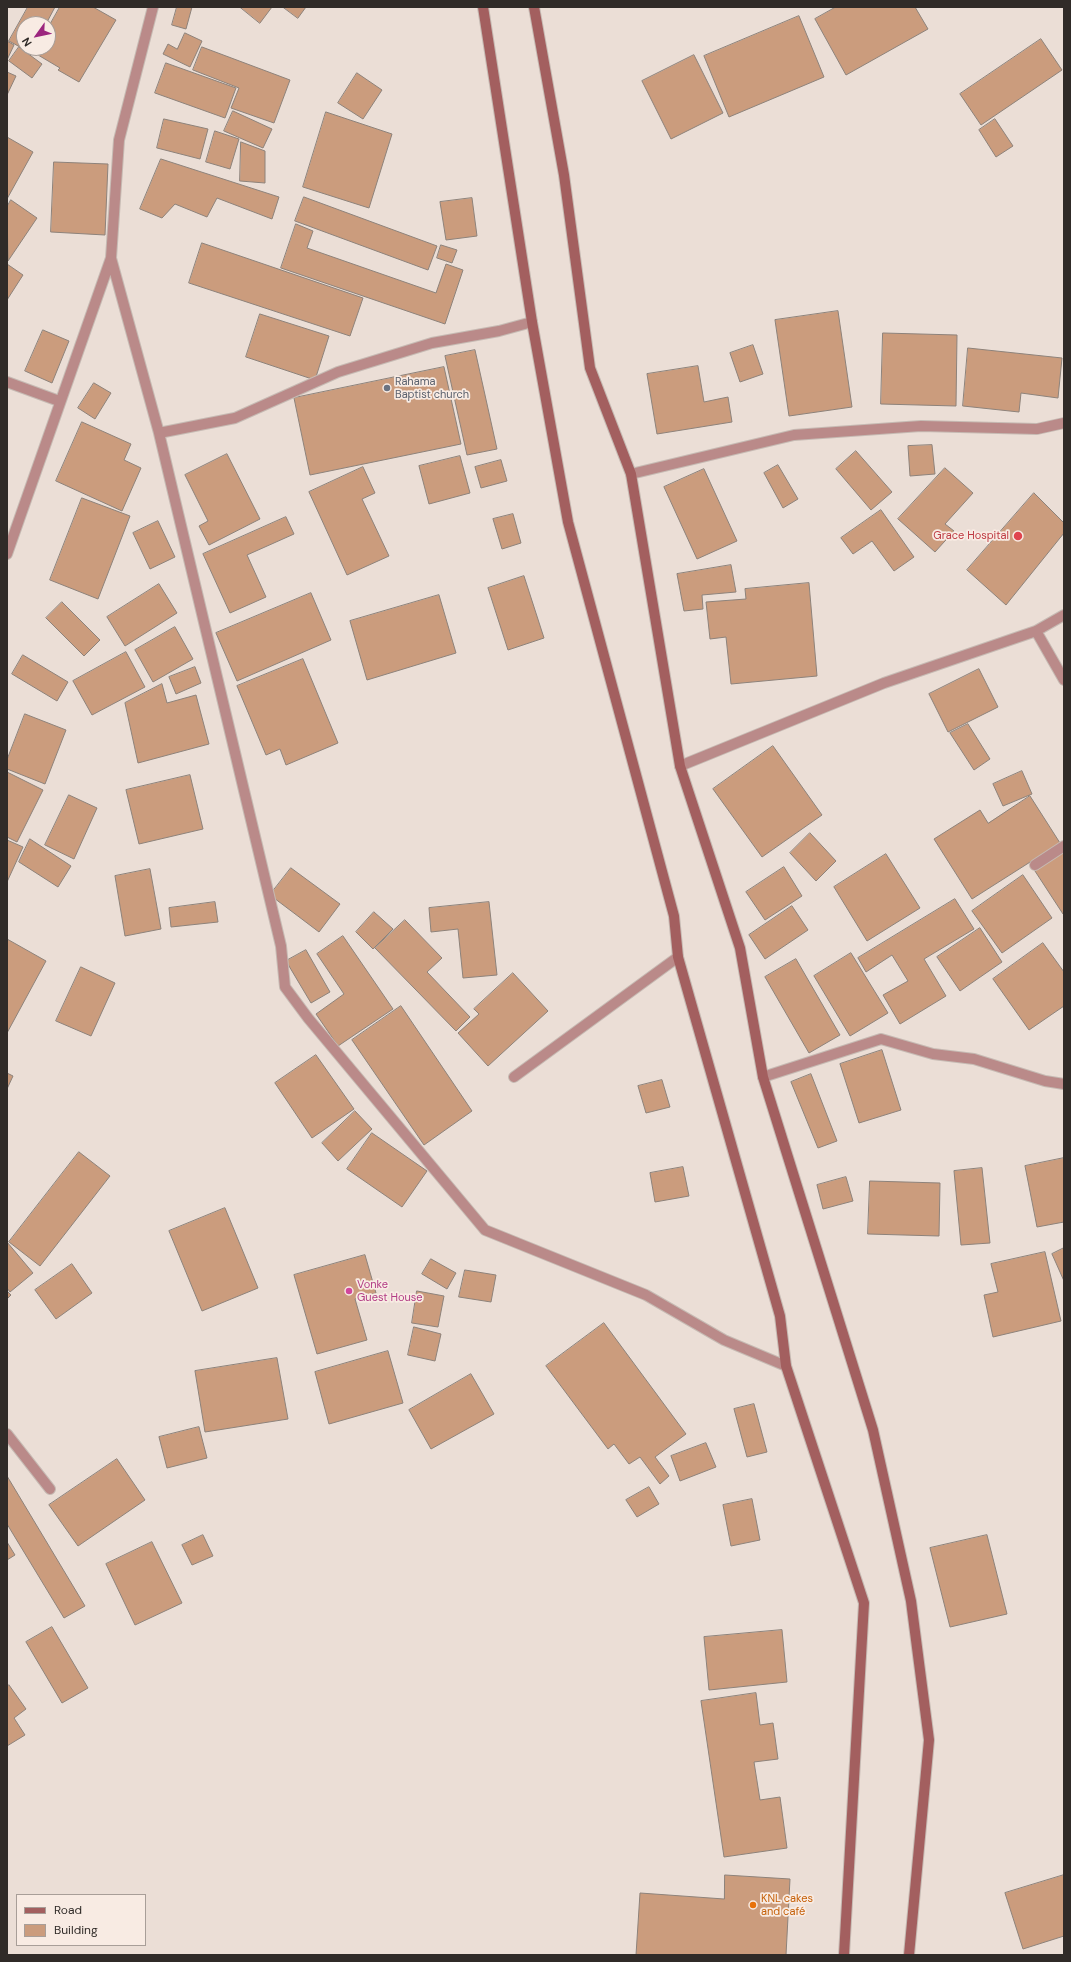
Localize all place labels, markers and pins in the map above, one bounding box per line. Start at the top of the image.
place label: Rahama Baptist church [395,375,469,401]
marker: Rahama Baptist church [382,383,392,393]
place label: Grace Hospital [933,529,1009,543]
marker: Grace Hospital [1012,530,1024,542]
place label: Vonke Guest House [357,1278,422,1304]
marker: Vonke Guest House [344,1286,354,1296]
place label: KNL cakes and café [761,1892,813,1918]
marker: KNL cakes and café [748,1900,758,1910]

